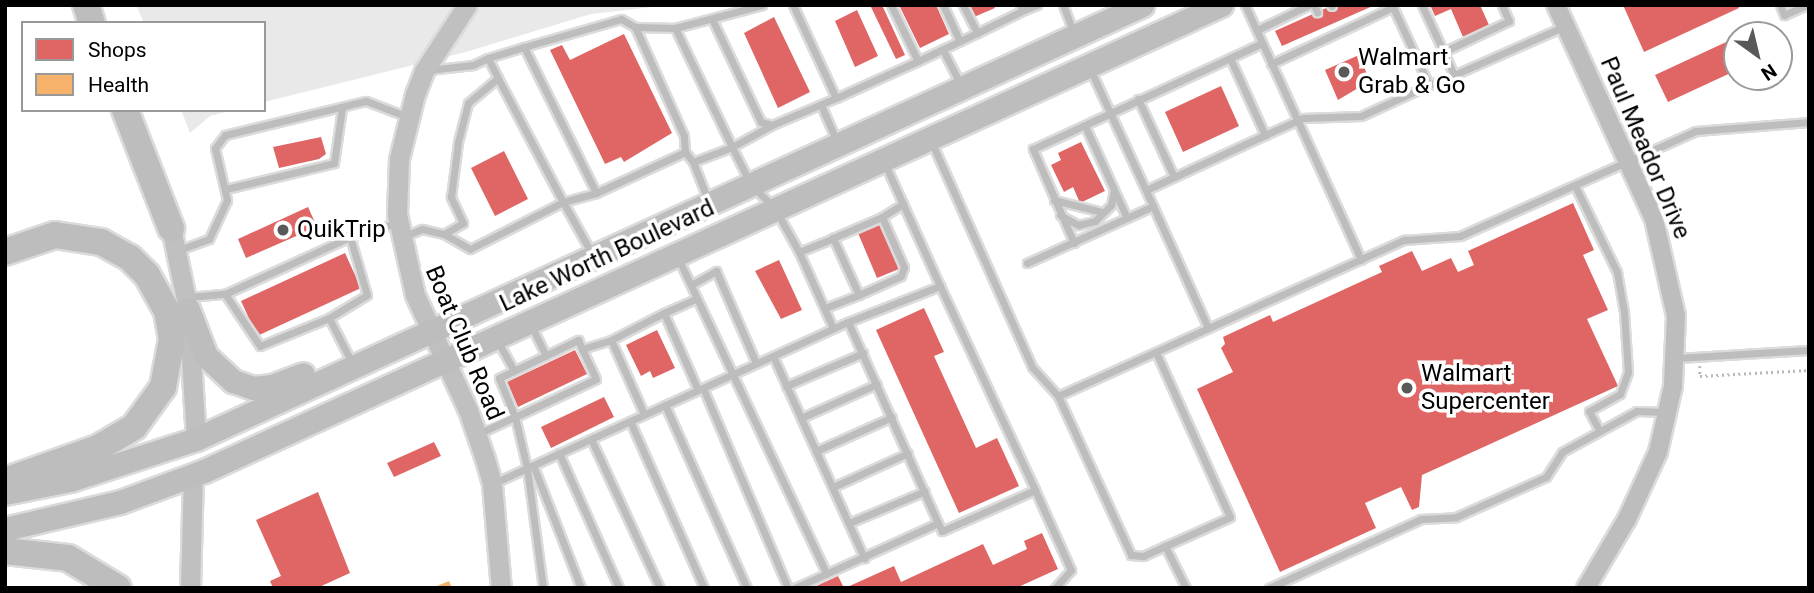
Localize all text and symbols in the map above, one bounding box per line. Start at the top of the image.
legend [21,21,266,112]
north arrow [1723,21,1793,91]
text: Shops [88,38,147,62]
place label: Walmart Grab & Go [1358,44,1465,100]
street label: Paul Meador Drive [1594,53,1696,243]
text: N [1757,59,1781,85]
marker: Walmart Grab & Go [1336,64,1352,80]
text: Health [88,73,149,97]
street label: Lake Worth Boulevard [495,194,719,318]
place label: QuikTrip [297,216,386,244]
marker: QuikTrip [275,222,291,238]
street label: Boat Club Road [419,262,509,424]
place label: Walmart Supercenter [1421,360,1550,416]
marker: Walmart Supercenter [1399,380,1415,396]

